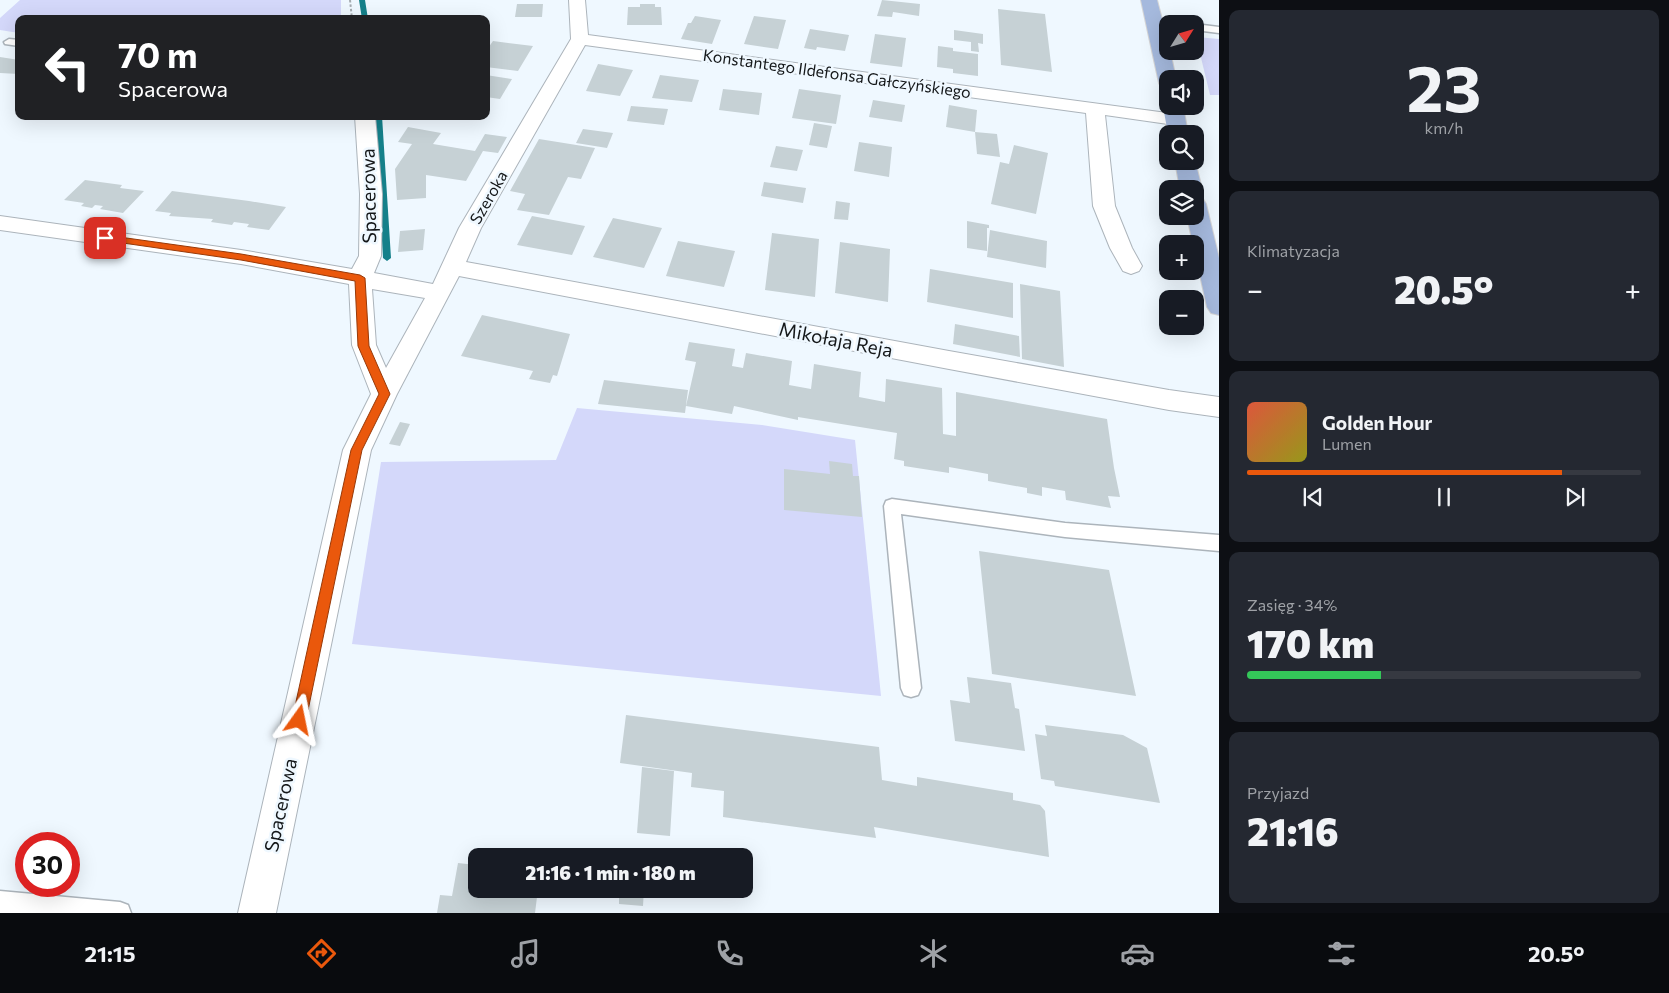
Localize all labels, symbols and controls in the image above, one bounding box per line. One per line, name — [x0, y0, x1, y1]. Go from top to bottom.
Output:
north arrow — [1159, 15, 1204, 60]
map controls — [1159, 15, 1204, 335]
text: 70 m — [118, 32, 198, 75]
icon: left — [35, 35, 100, 100]
street label: Konstantego Ildefonsa Gałczyńskiego — [702, 45, 972, 101]
text: 23 — [1407, 46, 1481, 125]
button: sound — [1159, 70, 1204, 115]
text: Spacerowa — [118, 75, 228, 102]
text: km/h — [1425, 118, 1463, 137]
button: search — [1159, 125, 1204, 170]
street label: Spacerowa — [356, 148, 380, 244]
street label: Szeroka — [465, 167, 511, 227]
button: layers — [1159, 180, 1204, 225]
pin — [84, 217, 126, 259]
icon: arrive — [91, 224, 119, 252]
button: + — [1159, 235, 1204, 280]
text: Klimatyzacja — [1247, 241, 1340, 260]
text: 20.5° — [1394, 265, 1494, 312]
text: − — [1247, 272, 1263, 306]
text: + — [1625, 272, 1641, 306]
button: − — [1159, 290, 1204, 335]
street label: Mikołaja Reja — [777, 317, 895, 361]
text: Golden Hour — [1322, 411, 1432, 434]
text: Lumen — [1322, 434, 1372, 453]
icon: previous — [1299, 483, 1327, 511]
icon: pause — [1430, 483, 1458, 511]
icon: next — [1561, 483, 1589, 511]
text: Zasięg · 34% — [1247, 595, 1337, 614]
text: 170 km — [1247, 619, 1374, 666]
position arrow — [272, 693, 324, 745]
street label: Spacerowa — [259, 756, 301, 854]
text: Przyjazd — [1247, 783, 1309, 802]
text: 21:16 — [1247, 807, 1339, 854]
speed limit sign: 30 — [15, 832, 80, 897]
text: 21:16 · 1 min · 180 m — [525, 861, 696, 884]
icon: directions — [304, 936, 339, 971]
icon: music — [508, 936, 543, 971]
icon: phone — [712, 936, 747, 971]
icon: climate — [916, 936, 951, 971]
icon: car — [1120, 936, 1155, 971]
icon: filters — [1324, 936, 1359, 971]
text: 21:15 — [84, 940, 136, 967]
text: 20.5° — [1528, 940, 1584, 967]

